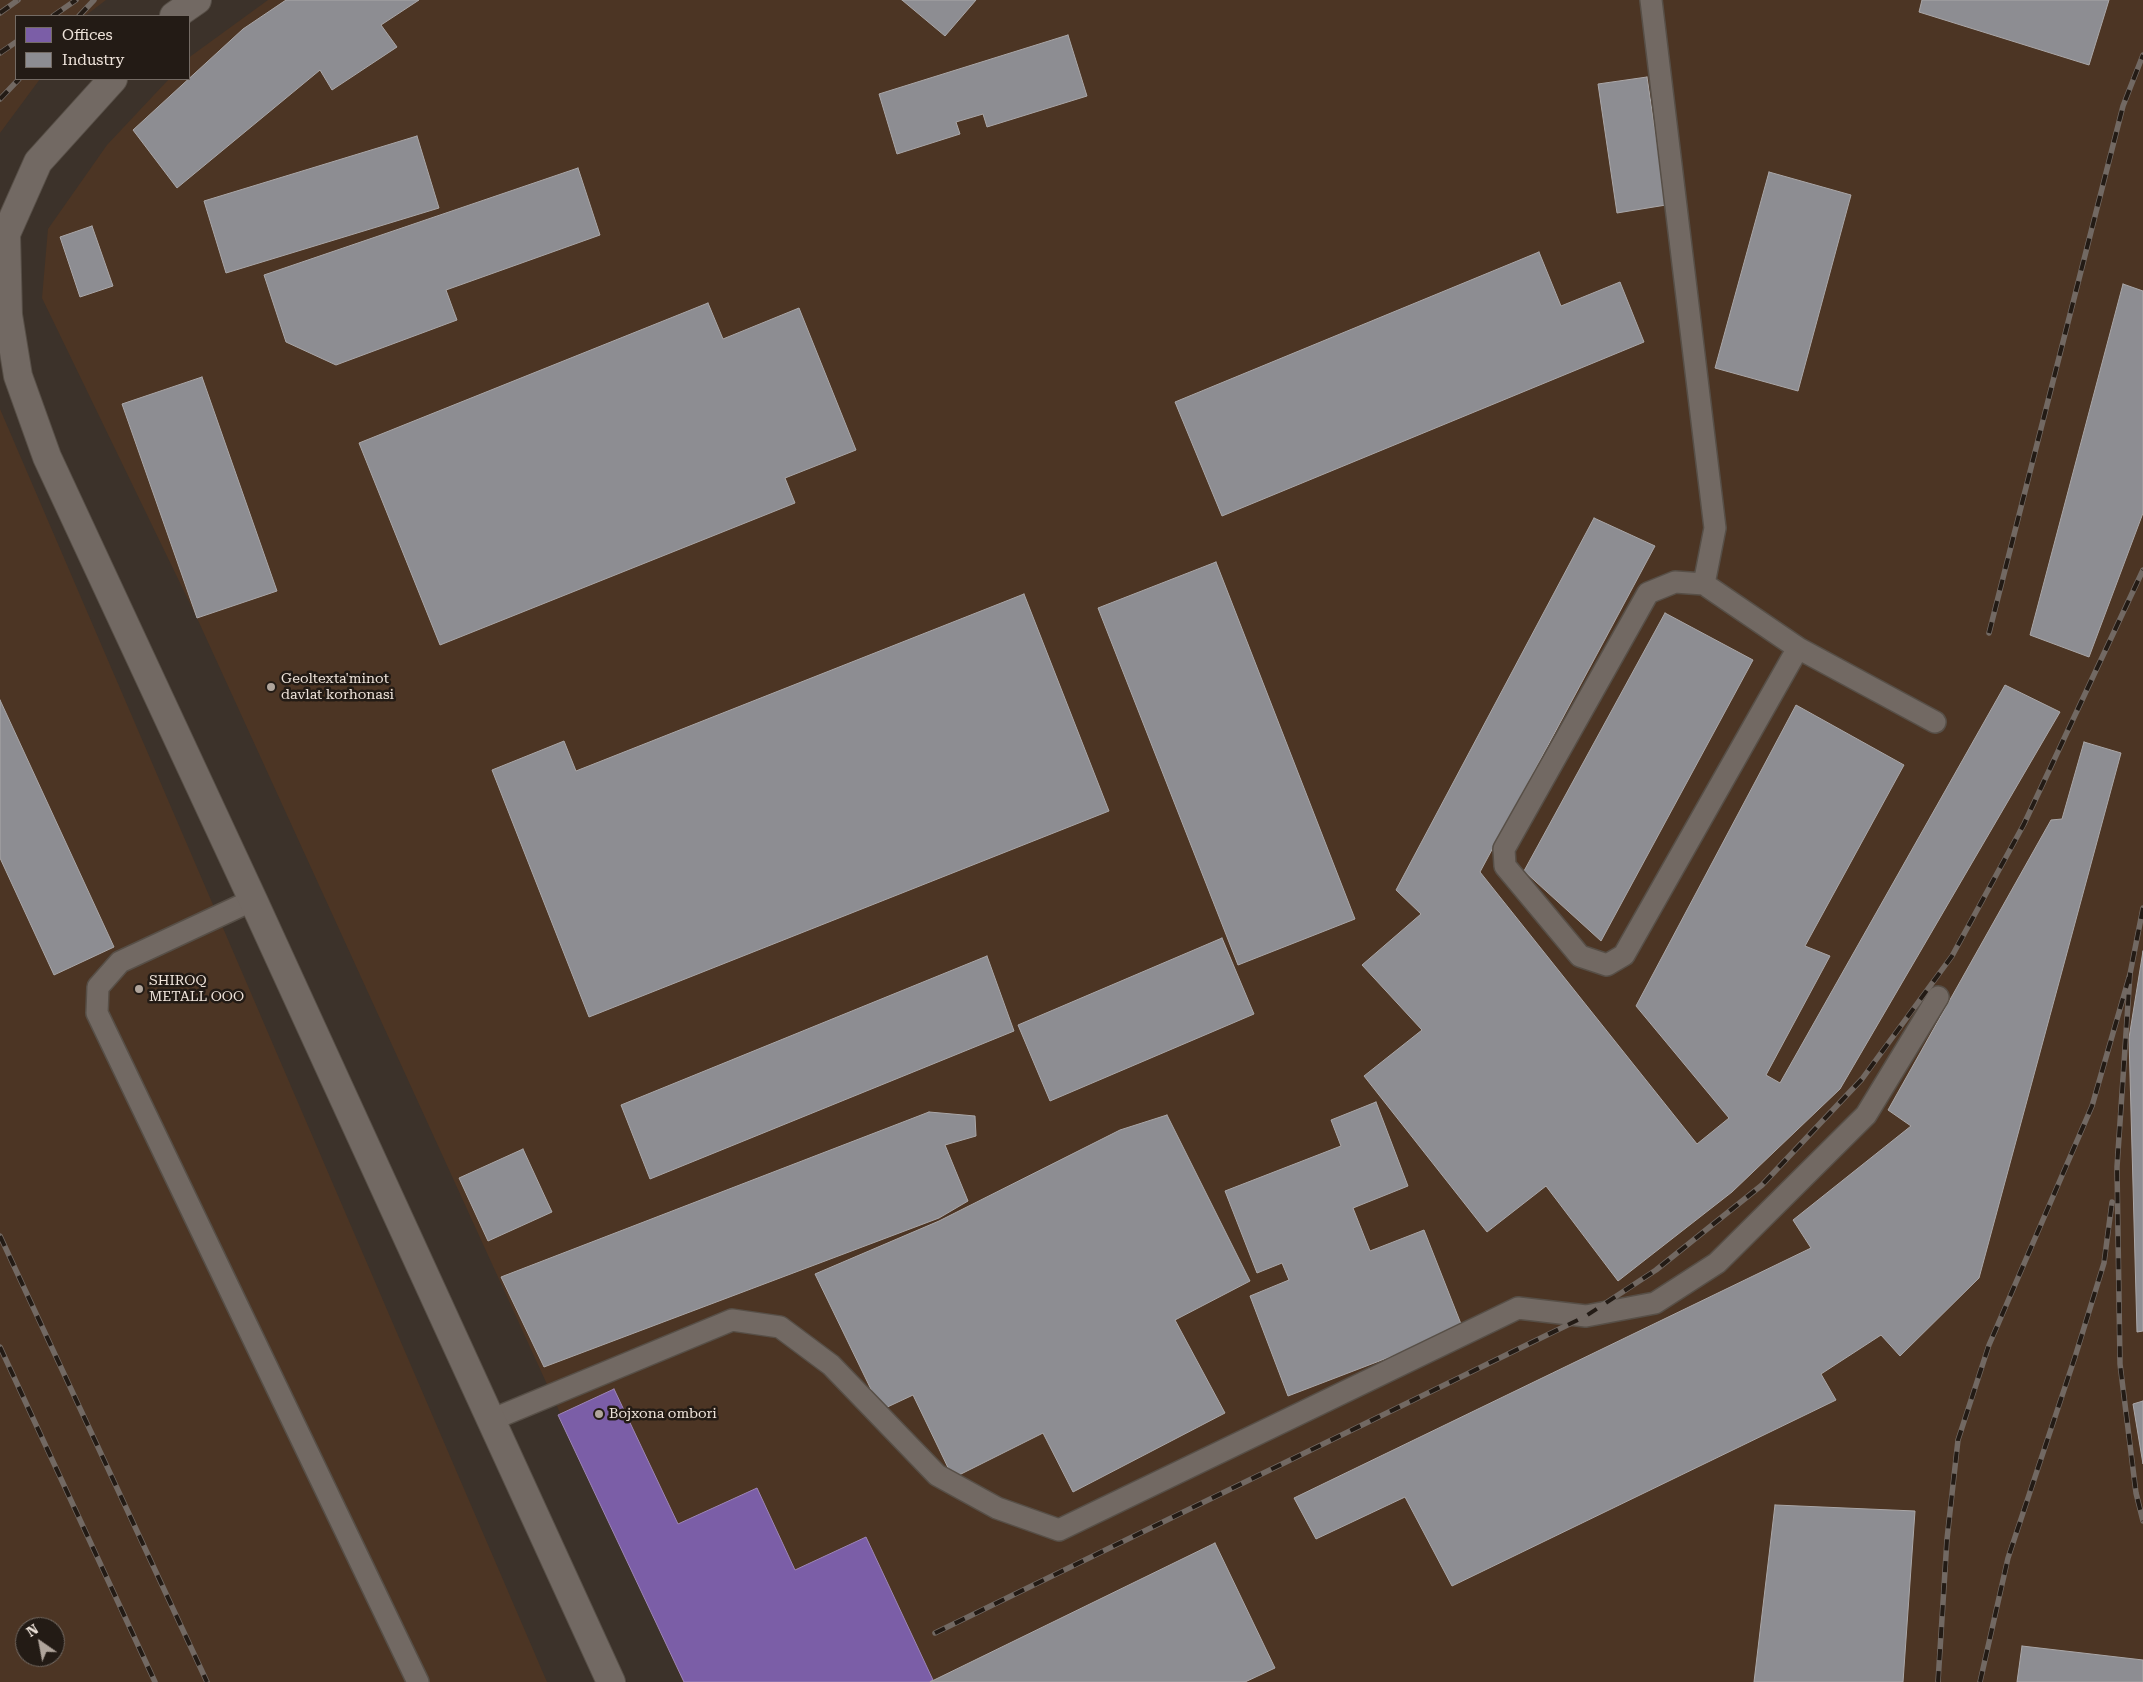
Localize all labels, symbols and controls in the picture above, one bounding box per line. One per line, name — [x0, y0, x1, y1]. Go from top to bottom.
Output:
legend — [15, 15, 190, 80]
text: Offices — [62, 26, 113, 44]
text: Industry — [62, 51, 124, 69]
place label: Geoltexta'minot davlat korhonasi — [281, 671, 394, 704]
marker: Geoltexta'minot davlat korhonasi — [265, 681, 277, 693]
place label: SHIROQ METALL ООО — [149, 973, 244, 1006]
marker: SHIROQ METALL ООО — [133, 983, 145, 995]
place label: Bojxona ombori — [609, 1406, 717, 1422]
marker: Bojxona ombori — [593, 1408, 605, 1420]
north arrow — [15, 1617, 65, 1667]
text: N — [23, 1621, 41, 1640]

